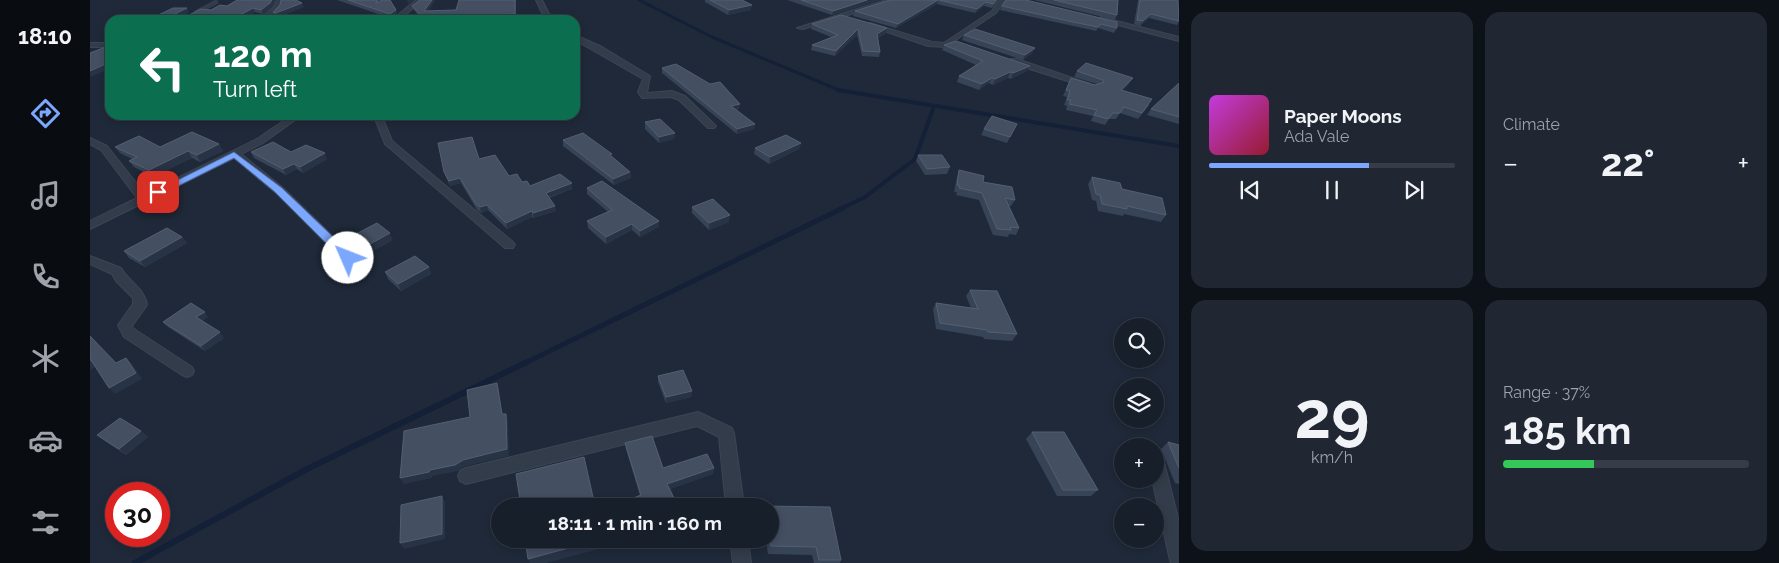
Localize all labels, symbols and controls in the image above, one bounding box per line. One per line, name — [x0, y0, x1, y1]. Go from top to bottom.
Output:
text: 18:10 — [18, 23, 72, 49]
text: 120 m — [213, 34, 313, 75]
icon: left — [130, 35, 195, 100]
text: Turn left — [213, 76, 297, 102]
icon: directions — [28, 96, 63, 131]
text: Paper Moons — [1284, 105, 1402, 127]
text: Climate — [1503, 115, 1560, 134]
text: Ada Vale — [1284, 127, 1349, 146]
text: 22° — [1601, 140, 1654, 185]
text: − — [1503, 147, 1518, 180]
text: + — [1737, 147, 1749, 180]
pin — [137, 171, 179, 213]
icon: previous — [1236, 176, 1264, 204]
icon: pause — [1318, 176, 1346, 204]
icon: next — [1400, 176, 1428, 204]
icon: music — [28, 178, 63, 213]
icon: arrive — [144, 178, 172, 206]
position arrow — [321, 231, 373, 283]
icon: phone — [28, 259, 63, 294]
map controls — [1114, 318, 1164, 548]
button: search — [1114, 318, 1164, 368]
icon: climate — [28, 341, 63, 376]
text: 29 — [1295, 377, 1369, 453]
button: layers — [1114, 378, 1164, 428]
text: Range · 37% — [1503, 383, 1590, 402]
text: 185 km — [1503, 408, 1631, 453]
icon: car — [28, 423, 63, 458]
button: + — [1114, 438, 1164, 488]
text: km/h — [1311, 448, 1353, 467]
speed limit sign: 30 — [105, 482, 170, 547]
button: − — [1114, 498, 1164, 548]
icon: filters — [28, 505, 63, 540]
text: 18:11 · 1 min · 160 m — [548, 512, 722, 534]

